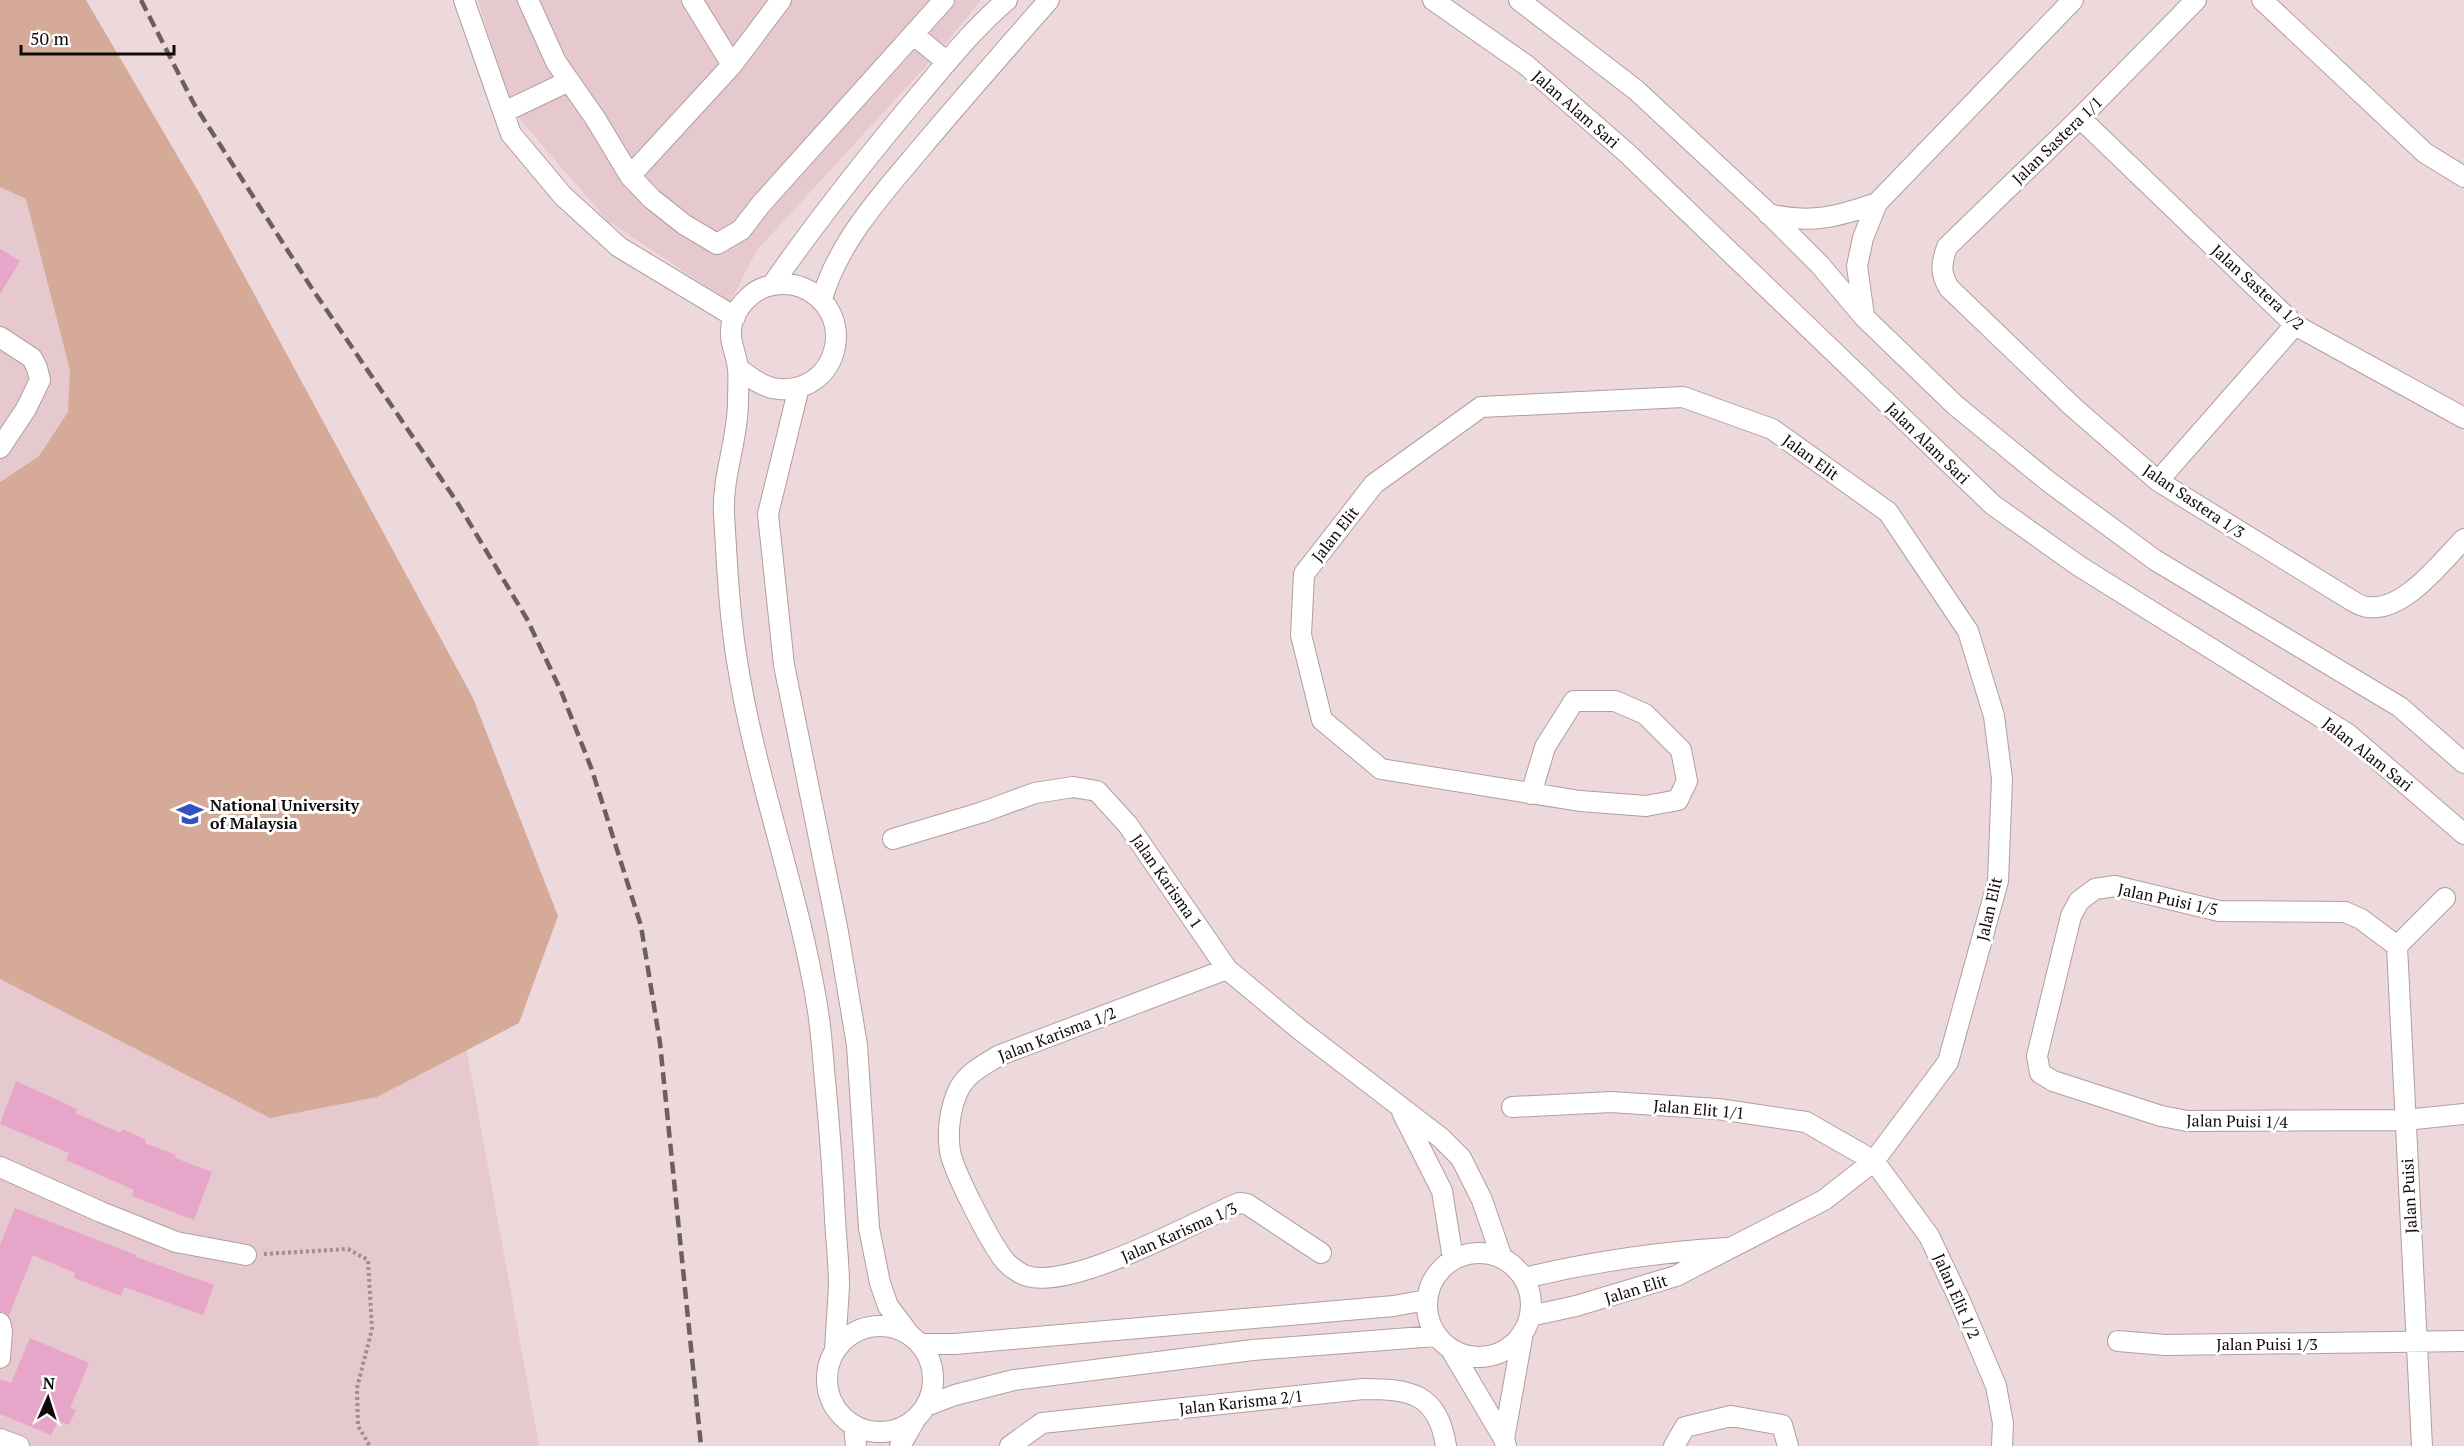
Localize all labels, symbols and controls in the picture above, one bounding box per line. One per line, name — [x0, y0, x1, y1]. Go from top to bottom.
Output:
scale bar — [21, 18, 174, 56]
text: 50 m — [30, 26, 70, 50]
street label: Jalan Alam Sari — [1528, 65, 1624, 153]
street label: Jalan Sastera 1/1 — [2007, 91, 2107, 189]
street label: Jalan Sastera 1/2 — [2207, 239, 2309, 335]
street label: Jalan Alam Sari — [1881, 397, 1975, 489]
street label: Jalan Elit — [1778, 429, 1844, 485]
street label: Jalan Sastera 1/3 — [2139, 459, 2249, 543]
street label: Jalan Elit — [1306, 502, 1364, 566]
street label: Jalan Alam Sari — [2318, 712, 2418, 796]
place label: National University of Malaysia — [210, 794, 360, 834]
school or university icon: National University of Malaysia — [175, 799, 205, 829]
street label: Jalan Karisma 1 — [1126, 829, 1208, 933]
street label: Jalan Elit — [1971, 875, 2007, 943]
street label: Jalan Puisi 1/5 — [2116, 878, 2220, 920]
street label: Jalan Karisma 1/2 — [995, 1001, 1119, 1067]
street label: Jalan Elit 1/1 — [1653, 1094, 1745, 1124]
street label: Jalan Puisi 1/4 — [2186, 1109, 2288, 1133]
street label: Jalan Puisi — [2396, 1158, 2422, 1234]
street label: Jalan Karisma 1/3 — [1118, 1197, 1240, 1267]
street label: Jalan Elit 1/2 — [1928, 1250, 1986, 1342]
street label: Jalan Elit — [1602, 1269, 1670, 1309]
street label: Jalan Puisi 1/3 — [2216, 1333, 2318, 1355]
north arrow — [18, 1368, 78, 1428]
text: N — [42, 1372, 55, 1394]
street label: Jalan Karisma 2/1 — [1178, 1385, 1304, 1419]

